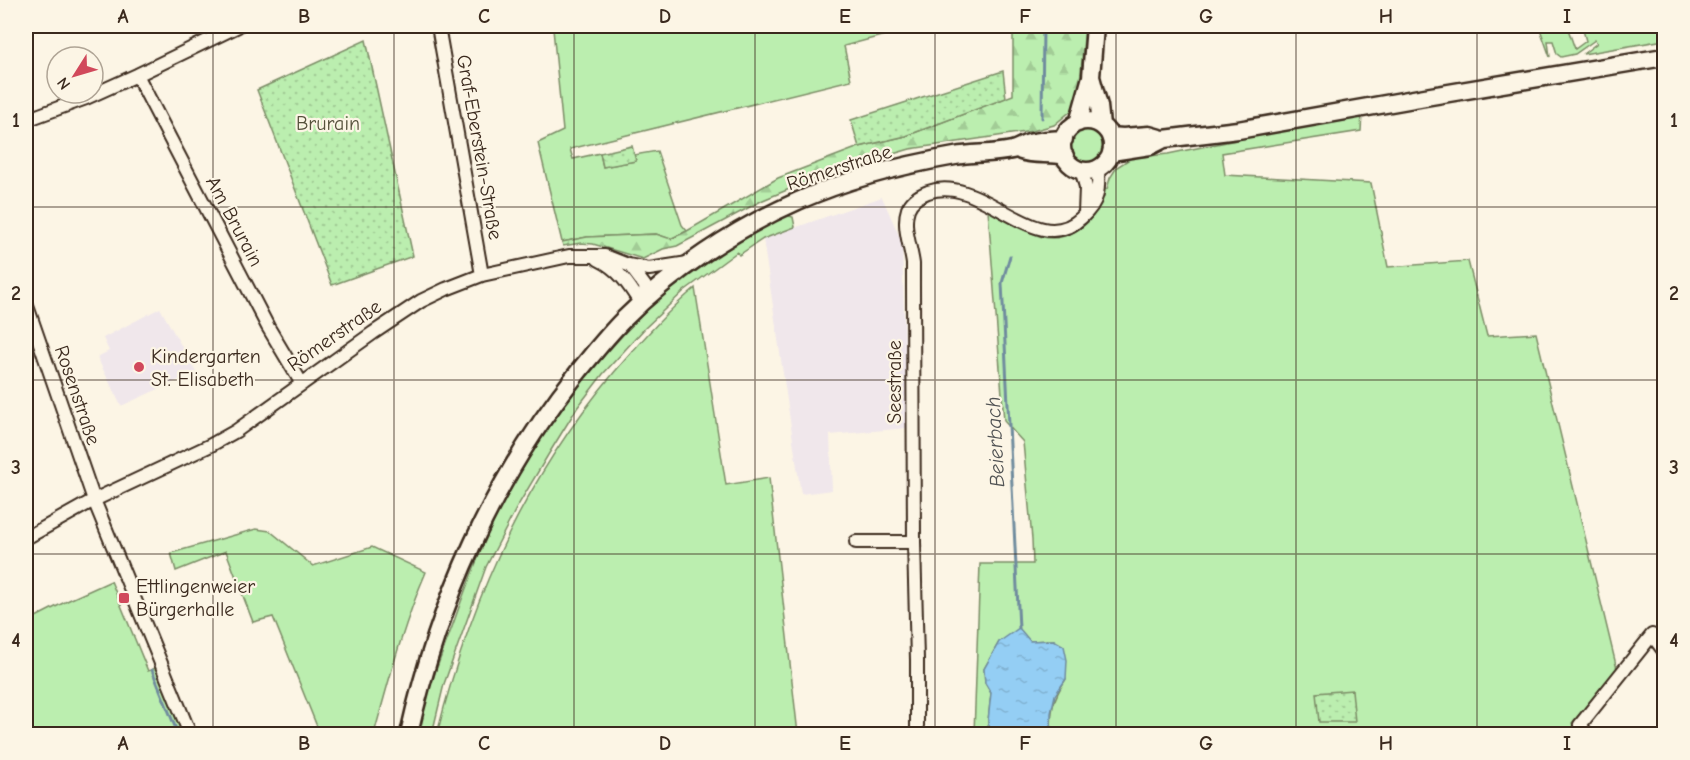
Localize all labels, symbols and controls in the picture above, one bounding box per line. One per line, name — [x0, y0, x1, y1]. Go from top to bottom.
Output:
text: A — [117, 5, 129, 28]
text: B — [298, 5, 310, 28]
text: C — [478, 5, 490, 28]
text: D — [659, 5, 671, 28]
text: E — [839, 5, 851, 28]
text: F — [1019, 5, 1031, 28]
text: G — [1199, 5, 1213, 28]
text: H — [1379, 5, 1393, 28]
text: I — [1563, 5, 1571, 28]
north arrow — [45, 45, 105, 105]
street label: Graf-Eberstein-Straße — [452, 53, 507, 241]
text: N — [53, 74, 74, 93]
text: 1 — [12, 109, 20, 132]
text: 1 — [1670, 109, 1678, 132]
park label: Brurain — [296, 112, 360, 135]
street label: Römerstraße — [784, 140, 895, 195]
street label: Am Brurain — [201, 172, 268, 270]
text: 2 — [11, 282, 21, 305]
text: 2 — [1669, 282, 1679, 305]
street label: Römerstraße — [283, 295, 386, 376]
street label: Seestraße — [883, 340, 906, 424]
street label: Rosenstraße — [50, 342, 105, 448]
place label: Kindergarten St. Elisabeth — [151, 345, 261, 391]
marker: Kindergarten St. Elisabeth — [132, 360, 146, 374]
water label: Beierbach — [981, 396, 1009, 488]
text: 3 — [11, 456, 21, 479]
text: 3 — [1669, 456, 1679, 479]
place label: Ettlingenweier Bürgerhalle — [136, 575, 255, 621]
marker: Ettlingenweier Bürgerhalle — [117, 591, 131, 605]
text: 4 — [11, 629, 21, 652]
text: 4 — [1669, 629, 1679, 652]
text: A — [117, 732, 129, 755]
text: B — [298, 732, 310, 755]
text: C — [478, 732, 490, 755]
text: D — [659, 732, 671, 755]
text: E — [839, 732, 851, 755]
text: F — [1019, 732, 1031, 755]
text: G — [1199, 732, 1213, 755]
text: H — [1379, 732, 1393, 755]
text: I — [1563, 732, 1571, 755]

